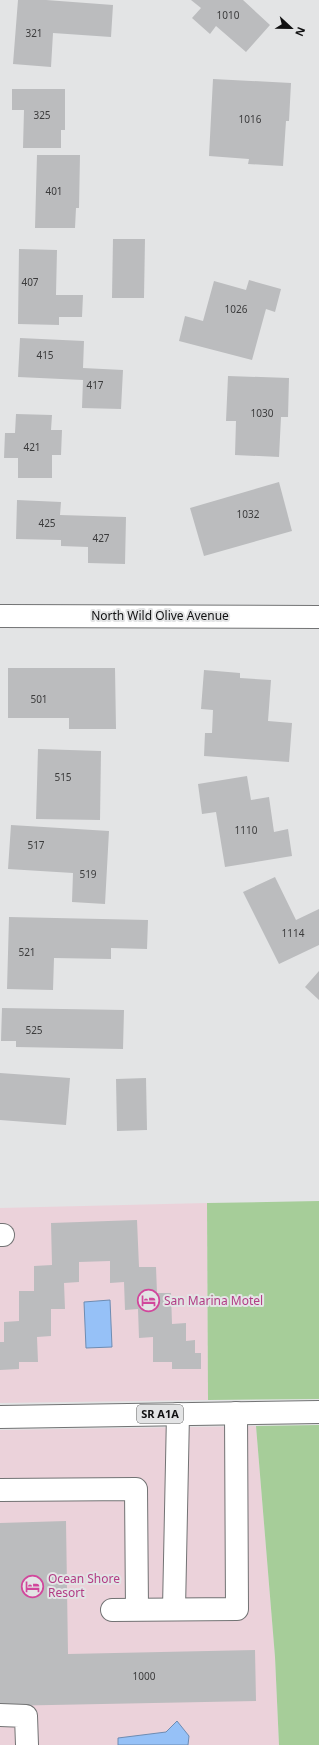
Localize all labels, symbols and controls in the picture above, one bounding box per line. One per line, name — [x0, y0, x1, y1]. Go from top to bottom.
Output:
house number: 1010 — [217, 8, 240, 22]
north arrow — [271, 8, 311, 48]
text: N — [292, 25, 309, 39]
house number: 321 — [25, 26, 43, 40]
house number: 325 — [33, 108, 51, 122]
house number: 1016 — [239, 112, 262, 126]
house number: 401 — [45, 184, 63, 198]
house number: 407 — [21, 275, 39, 289]
house number: 1026 — [225, 302, 248, 316]
house number: 415 — [36, 348, 54, 362]
house number: 417 — [86, 378, 104, 392]
house number: 1030 — [251, 406, 274, 420]
house number: 421 — [23, 440, 41, 454]
house number: 1032 — [237, 507, 260, 521]
house number: 425 — [38, 516, 56, 530]
house number: 427 — [92, 531, 110, 545]
street label: North Wild Olive Avenue — [91, 607, 229, 624]
house number: 501 — [30, 692, 48, 706]
house number: 515 — [54, 770, 72, 784]
house number: 1110 — [235, 823, 258, 837]
house number: 517 — [27, 838, 45, 852]
house number: 519 — [79, 867, 97, 881]
house number: 1114 — [282, 926, 305, 940]
house number: 521 — [18, 945, 36, 959]
house number: 525 — [25, 1023, 43, 1037]
hotel icon: San Marina Motel — [135, 1288, 161, 1314]
place label: San Marina Motel — [164, 1292, 263, 1309]
road number: SR A1A — [137, 1405, 183, 1423]
place label: Ocean Shore Resort — [48, 1570, 120, 1601]
hotel icon: Ocean Shore Resort — [20, 1573, 46, 1599]
house number: 1000 — [133, 1669, 156, 1683]

